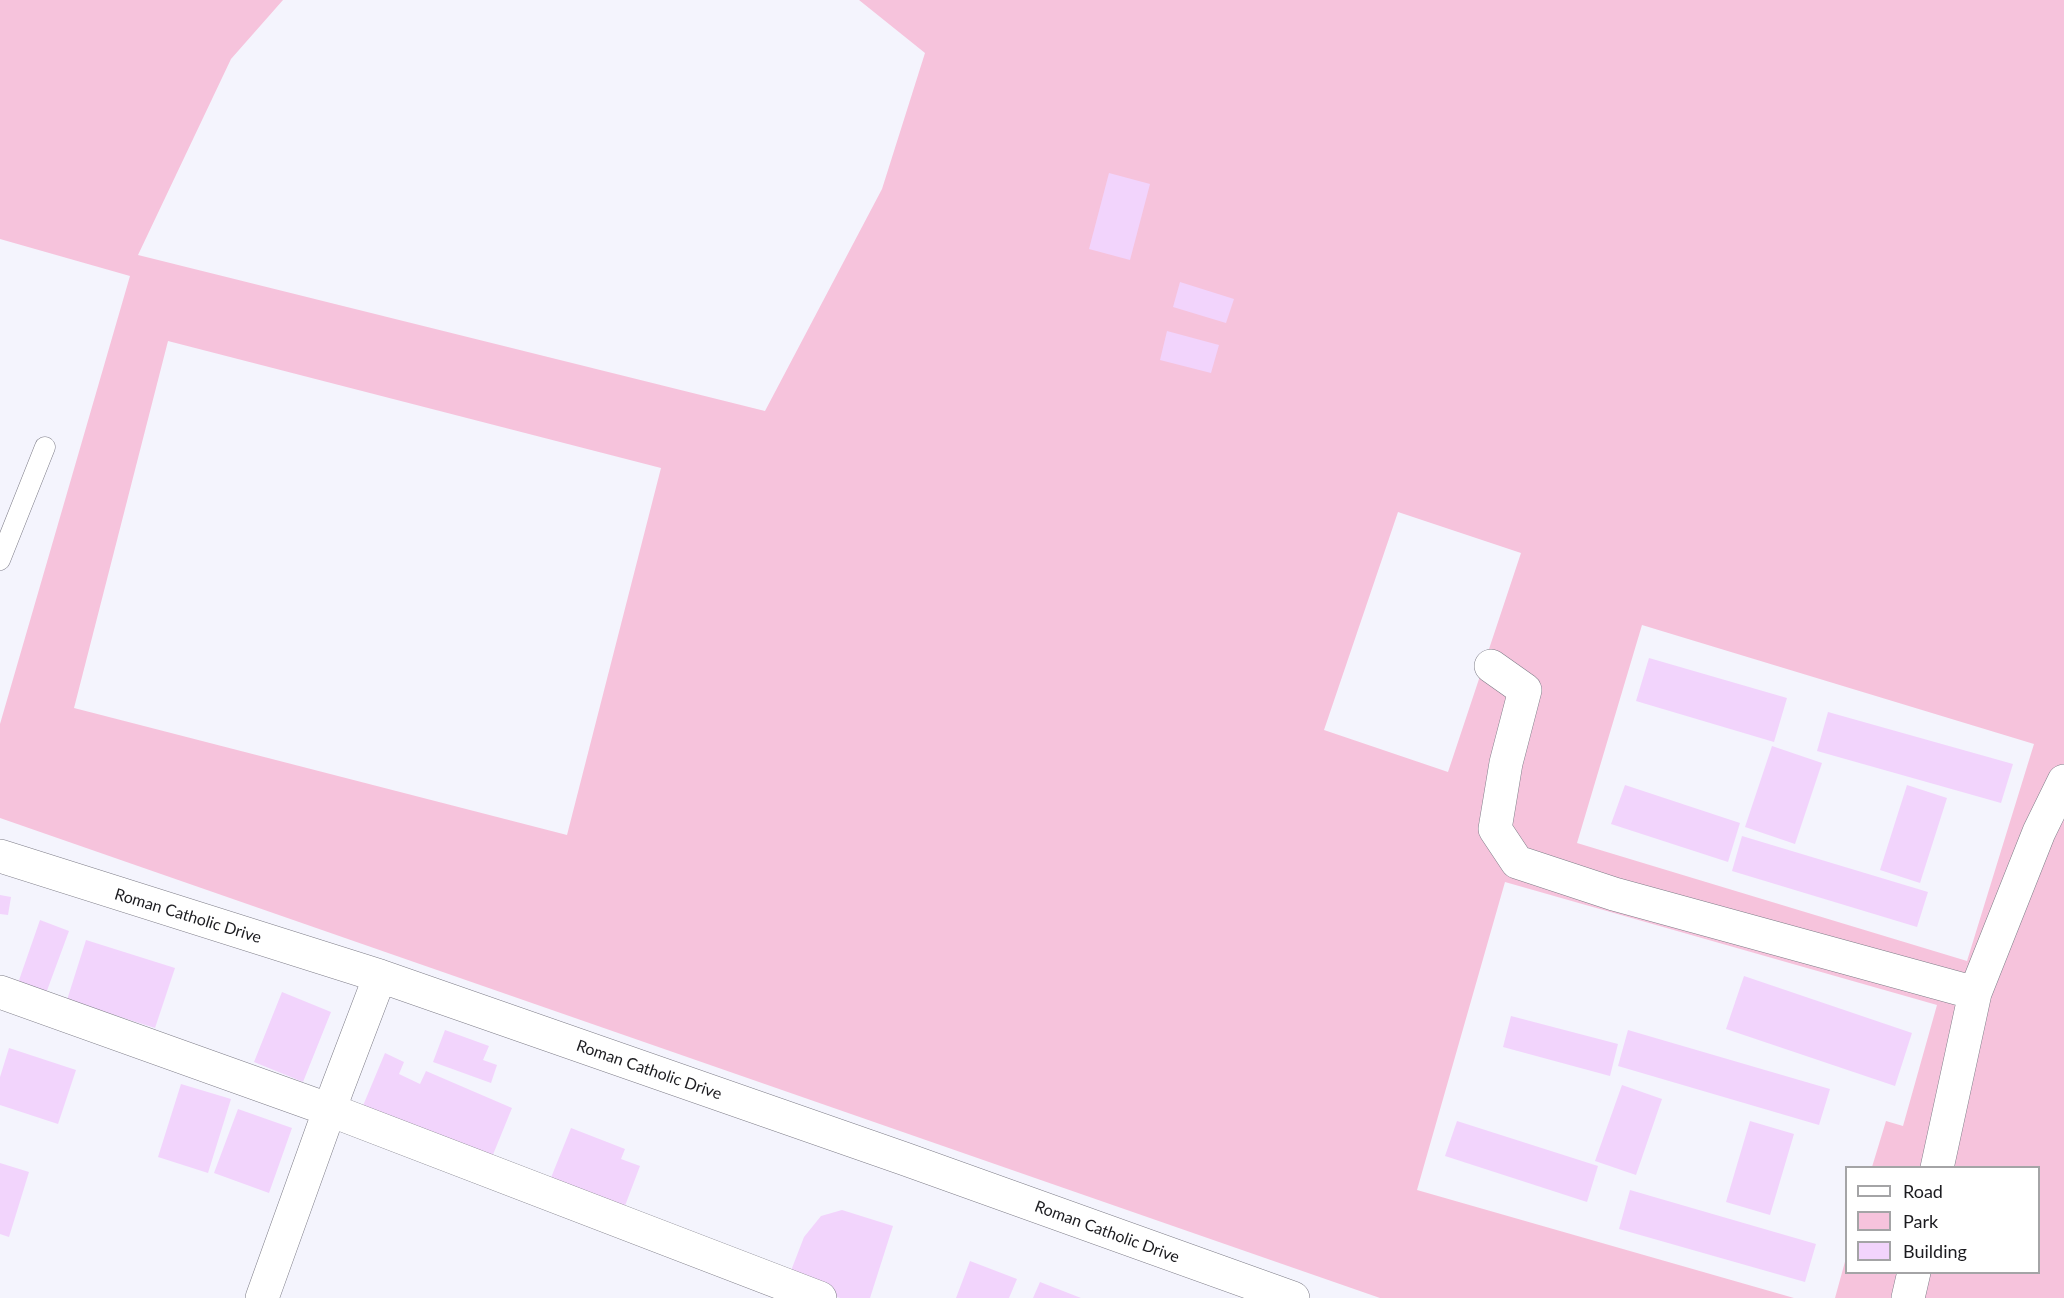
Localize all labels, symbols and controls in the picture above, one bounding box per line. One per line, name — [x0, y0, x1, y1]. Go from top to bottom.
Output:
street label: Roman Catholic Drive — [112, 885, 264, 947]
street label: Roman Catholic Drive — [574, 1036, 724, 1104]
legend — [1845, 1166, 2040, 1274]
text: Road — [1903, 1180, 1943, 1202]
street label: Roman Catholic Drive — [1032, 1197, 1182, 1267]
text: Park — [1903, 1210, 1938, 1232]
text: Building — [1903, 1240, 1967, 1262]

